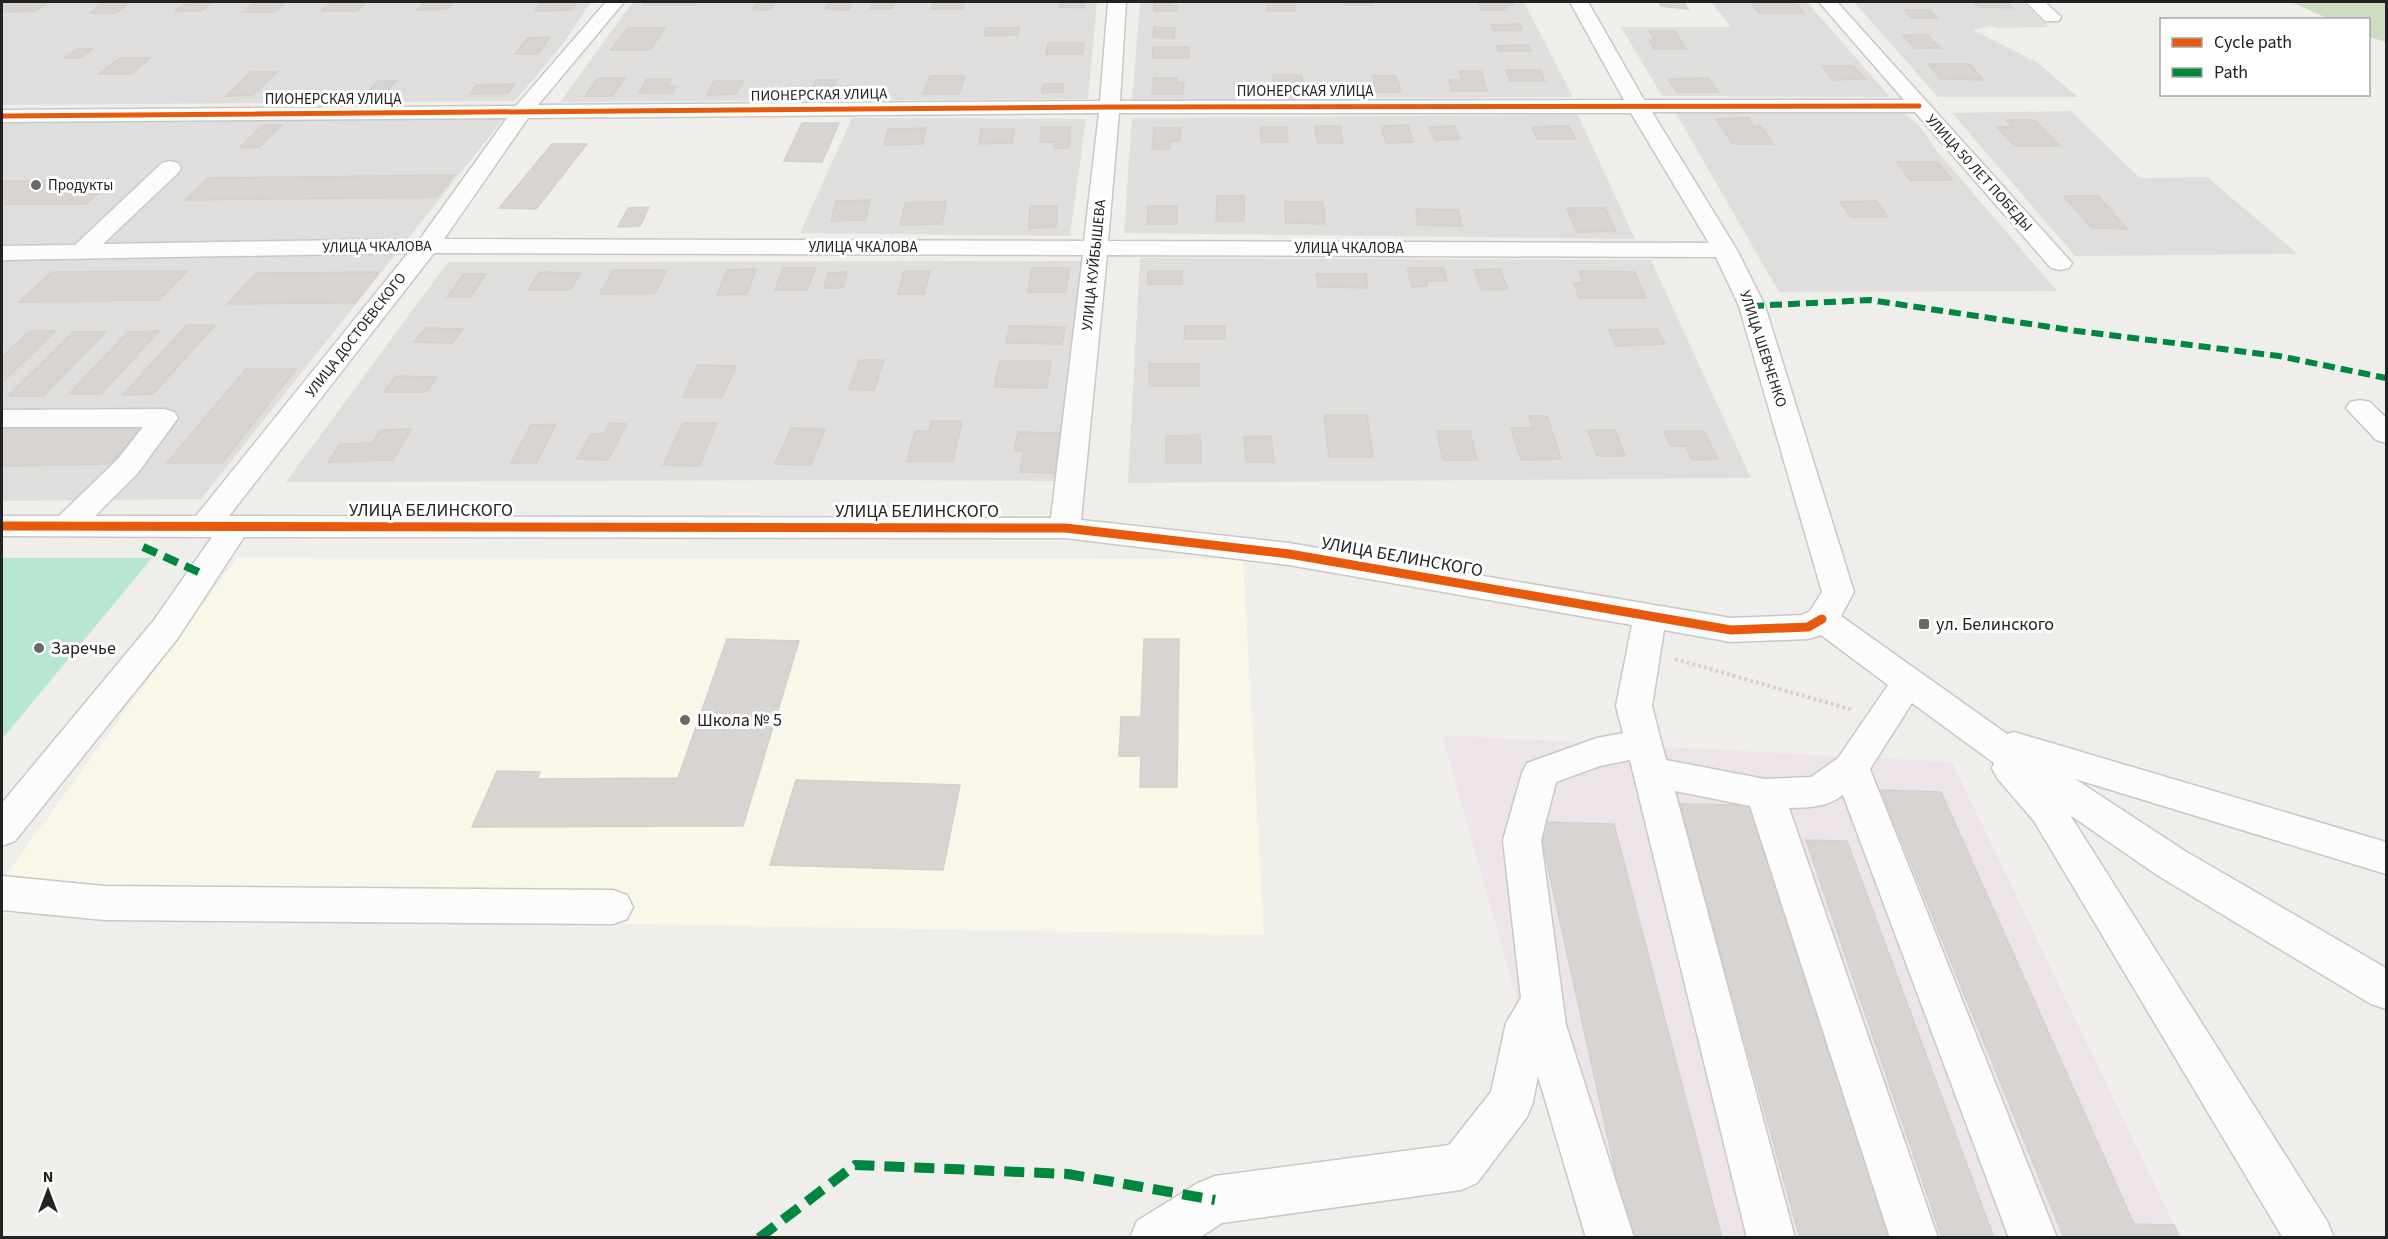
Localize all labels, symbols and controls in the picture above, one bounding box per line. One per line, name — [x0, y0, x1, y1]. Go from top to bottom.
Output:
legend — [2160, 18, 2370, 96]
text: Cycle path — [2214, 30, 2292, 55]
text: Path — [2214, 60, 2248, 85]
street label: ПИОНЕРСКАЯ УЛИЦА — [1237, 81, 1374, 102]
street label: ПИОНЕРСКАЯ УЛИЦА — [750, 83, 888, 107]
street label: ПИОНЕРСКАЯ УЛИЦА — [265, 89, 402, 110]
street label: УЛИЦА 50 ЛЕТ ПОБЕДЫ — [1921, 110, 2037, 236]
place label: Продукты — [48, 175, 113, 196]
marker: Продукты — [29, 178, 43, 192]
street label: УЛИЦА КУЙБЫШЕВА — [1077, 198, 1111, 332]
street label: УЛИЦА ЧКАЛОВА — [322, 236, 433, 258]
street label: УЛИЦА ЧКАЛОВА — [808, 237, 918, 258]
street label: УЛИЦА ЧКАЛОВА — [1294, 238, 1404, 259]
street label: УЛИЦА ДОСТОЕВСКОГО — [301, 268, 411, 402]
street label: УЛИЦА ШЕВЧЕНКО — [1734, 288, 1792, 410]
street label: УЛИЦА БЕЛИНСКОГО — [349, 498, 513, 523]
street label: УЛИЦА БЕЛИНСКОГО — [835, 499, 999, 524]
street label: УЛИЦА БЕЛИНСКОГО — [1319, 530, 1485, 584]
place label: ул. Белинского — [1936, 612, 2054, 637]
marker: ул. Белинского — [1917, 617, 1931, 631]
place label: Заречье — [51, 636, 116, 661]
marker: Заречье — [32, 641, 46, 655]
place label: Школа № 5 — [697, 708, 782, 733]
marker: Школа № 5 — [678, 713, 692, 727]
north arrow — [18, 1161, 78, 1221]
text: N — [43, 1166, 53, 1188]

